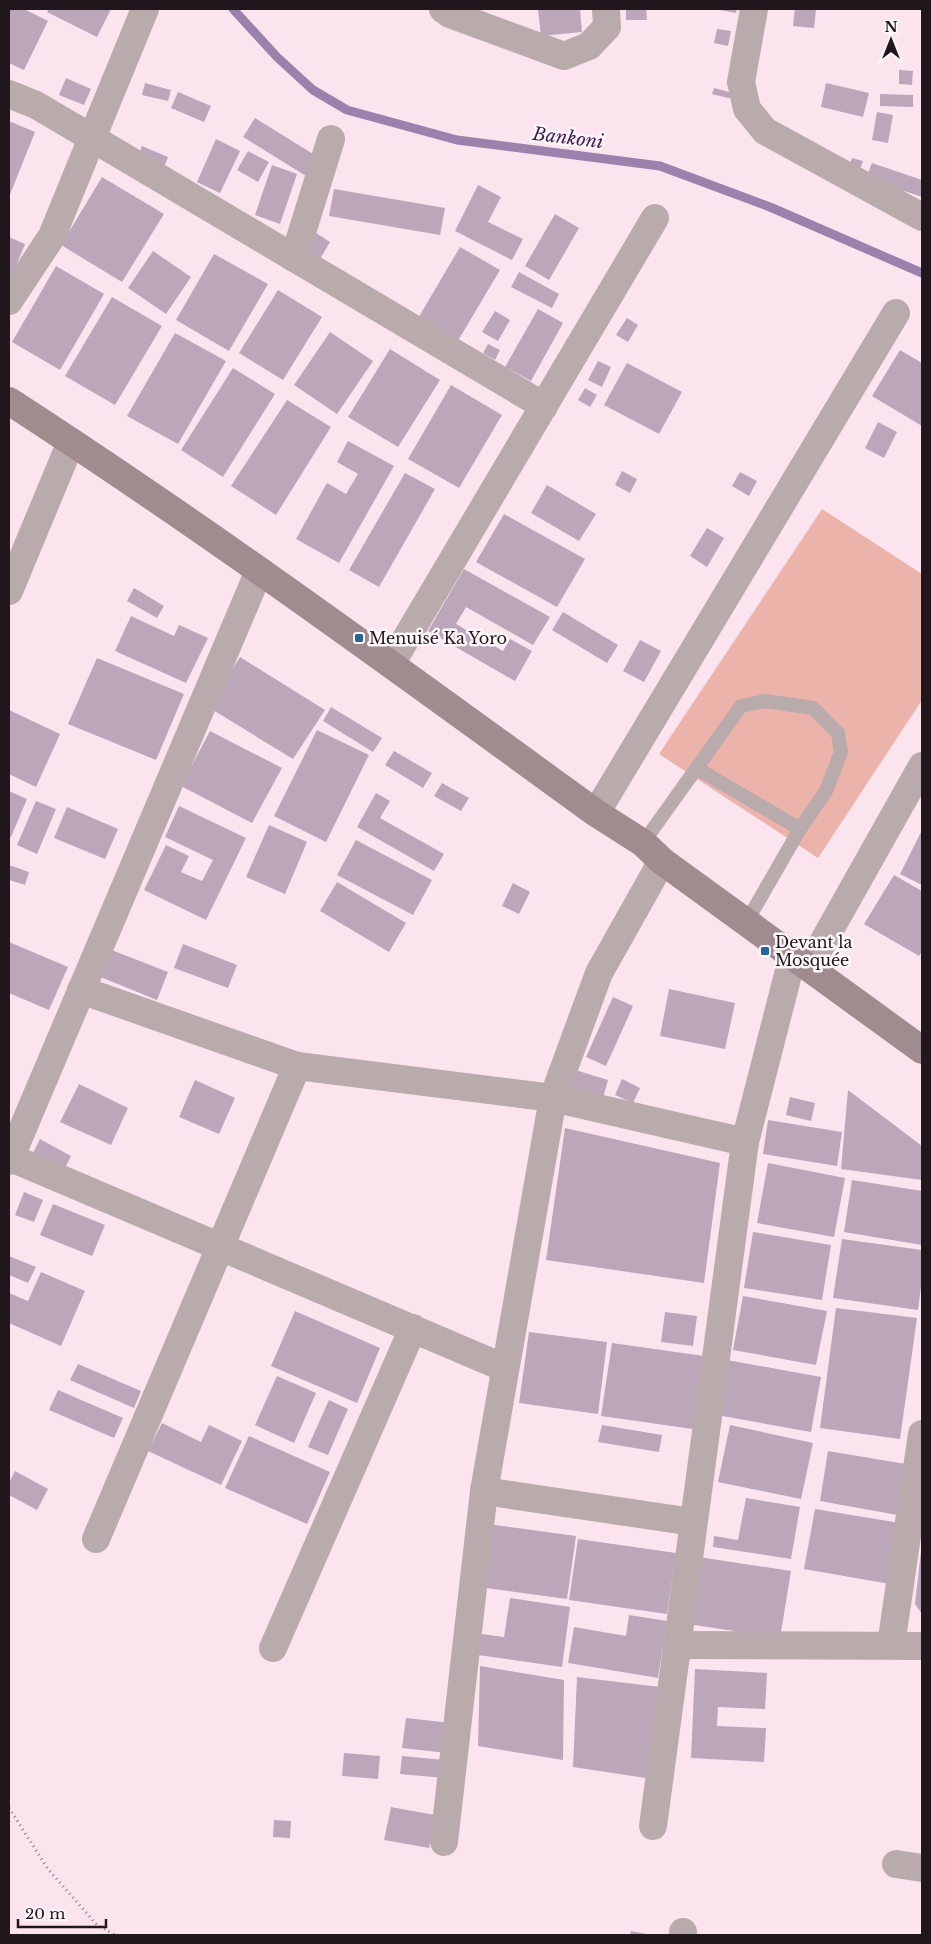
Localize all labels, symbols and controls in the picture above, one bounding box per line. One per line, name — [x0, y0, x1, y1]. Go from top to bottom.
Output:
north arrow — [866, 15, 916, 65]
text: N — [884, 18, 898, 36]
water label: Bankoni — [531, 123, 605, 153]
place label: Menuisé Ka Yoro — [369, 628, 507, 648]
marker: Menuisé Ka Yoro — [353, 632, 365, 644]
place label: Devant la Mosquée — [775, 932, 852, 970]
marker: Devant la Mosquée — [759, 945, 771, 957]
scale bar — [18, 1896, 105, 1928]
text: 20 m — [25, 1904, 65, 1923]

